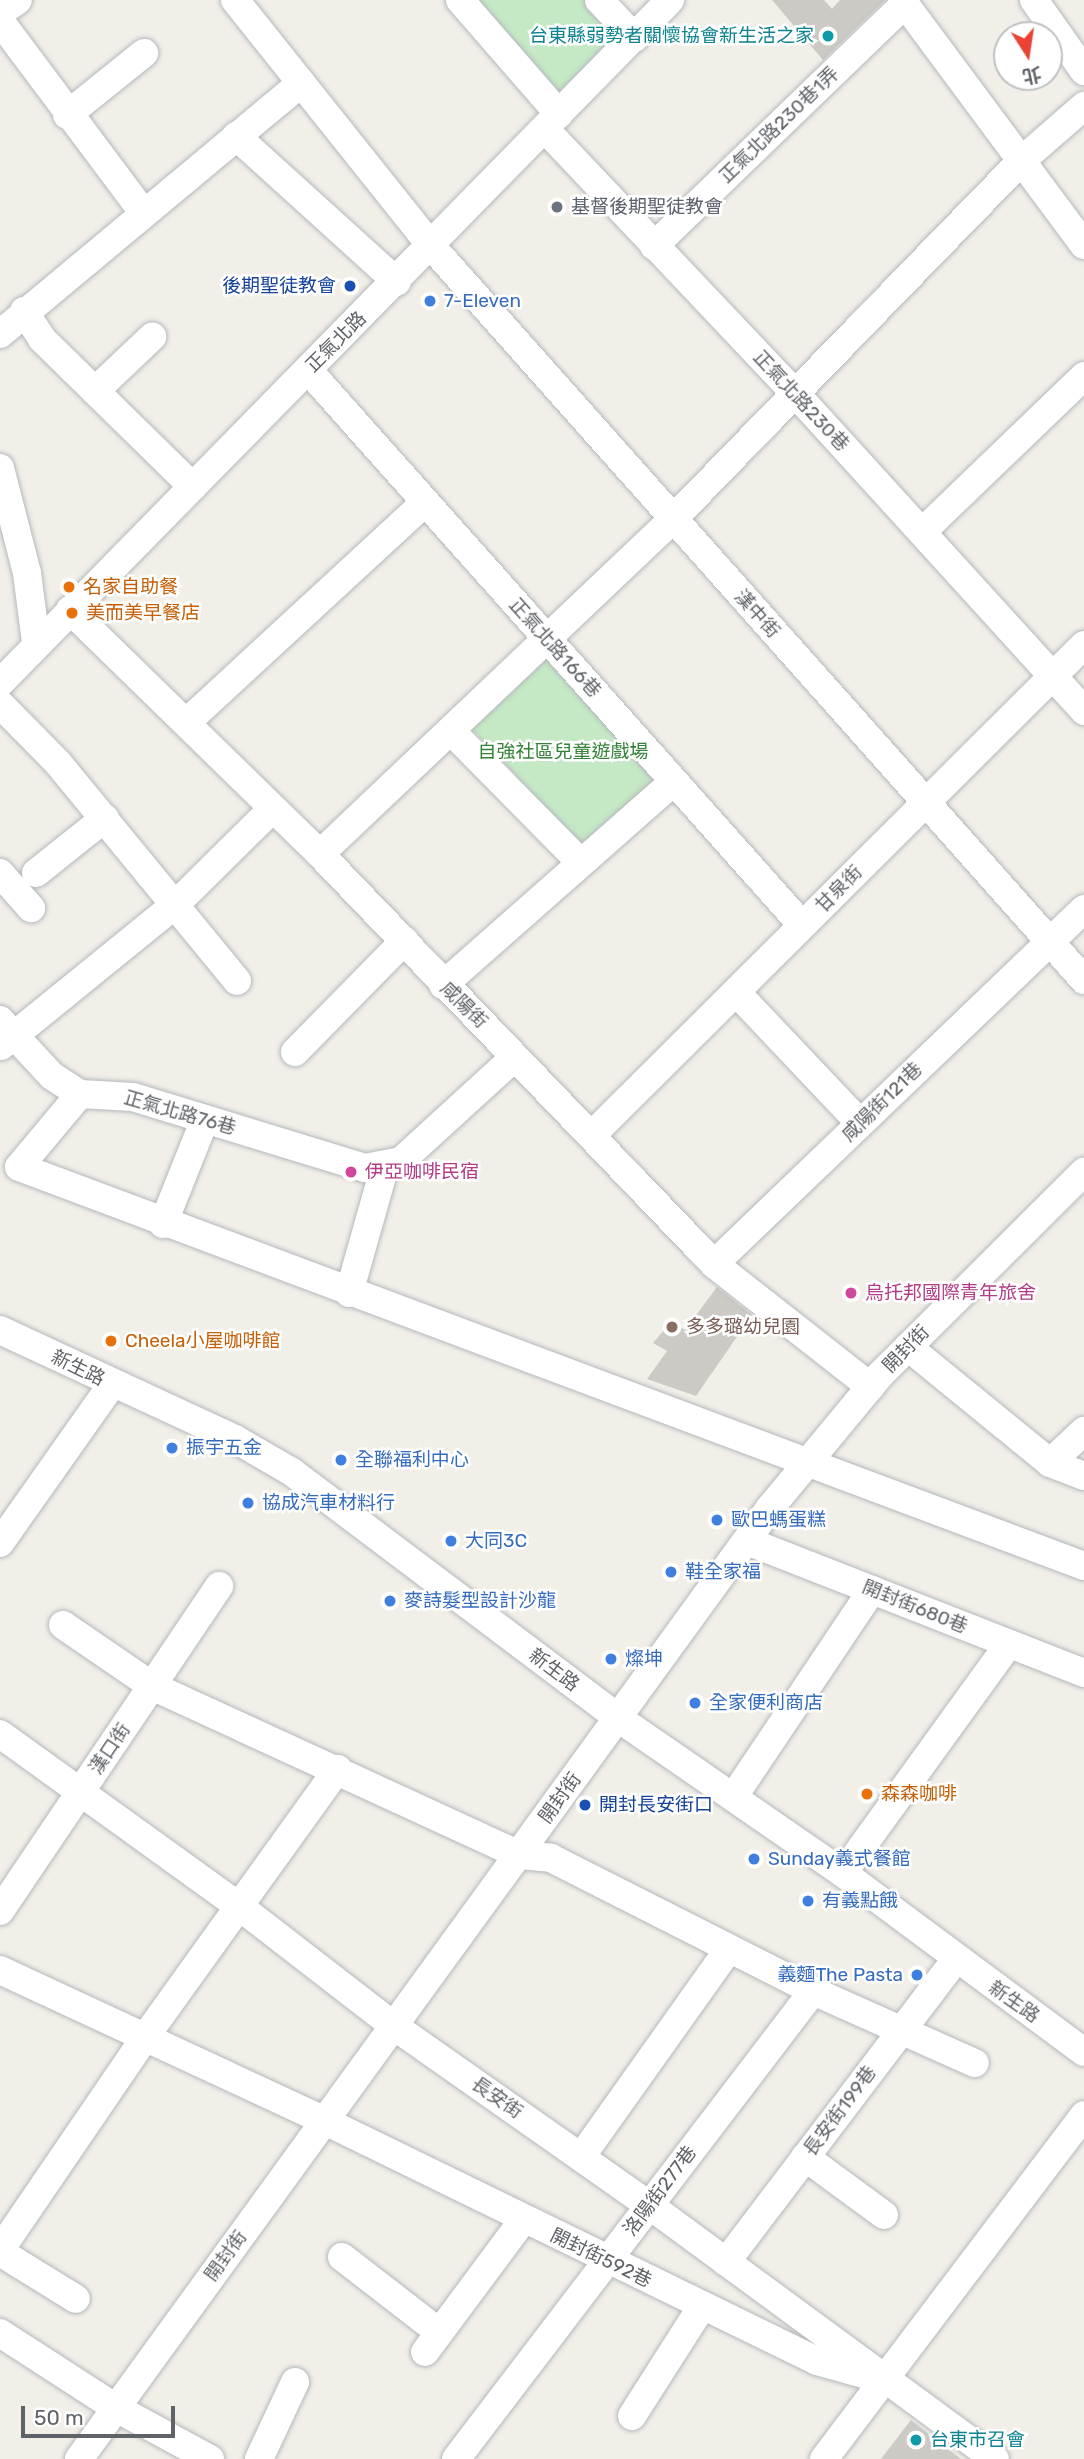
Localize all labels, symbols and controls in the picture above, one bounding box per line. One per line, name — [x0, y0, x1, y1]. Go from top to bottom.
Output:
north arrow — [993, 21, 1063, 91]
place label: 台東縣弱勢者關懷協會新生活之家 — [529, 25, 814, 47]
marker: 台東縣弱勢者關懷協會新生活之家 — [820, 28, 836, 44]
street label: 正氣北路230巷1弄 — [715, 62, 843, 188]
text: 北 — [1020, 62, 1044, 88]
place label: 基督後期聖徒教會 — [571, 196, 723, 218]
marker: 基督後期聖徒教會 — [549, 199, 565, 215]
place label: 後期聖徒教會 — [222, 275, 336, 297]
marker: 後期聖徒教會 — [342, 278, 358, 294]
place label: 7-Eleven — [444, 290, 521, 312]
marker: 7-Eleven — [422, 293, 438, 309]
street label: 正氣北路 — [301, 307, 371, 377]
street label: 正氣北路230巷 — [748, 346, 854, 456]
place label: 名家自助餐 — [83, 576, 178, 598]
marker: 名家自助餐 — [61, 579, 77, 595]
street label: 漢中街 — [729, 585, 785, 643]
street label: 正氣北路166巷 — [504, 594, 606, 702]
place label: 美而美早餐店 — [86, 602, 200, 624]
marker: 美而美早餐店 — [64, 605, 80, 621]
park label: 自強社區兒童遊戲場 — [478, 741, 648, 763]
street label: 甘泉街 — [811, 861, 867, 917]
street label: 咸陽街 — [436, 977, 492, 1033]
street label: 咸陽街121巷 — [837, 1058, 927, 1146]
street label: 正氣北路76巷 — [121, 1086, 239, 1140]
place label: 伊亞咖啡民宿 — [365, 1161, 479, 1183]
marker: 伊亞咖啡民宿 — [343, 1164, 359, 1180]
place label: 烏托邦國際青年旅舍 — [865, 1282, 1036, 1304]
marker: 烏托邦國際青年旅舍 — [843, 1285, 859, 1301]
place label: 多多璐幼兒園 — [686, 1316, 800, 1338]
marker: 多多璐幼兒園 — [664, 1319, 680, 1335]
street label: 開封街 — [878, 1321, 934, 1377]
place label: Cheela小屋咖啡館 — [125, 1330, 281, 1352]
marker: Cheela小屋咖啡館 — [103, 1333, 119, 1349]
street label: 新生路 — [47, 1345, 109, 1391]
place label: 振宇五金 — [186, 1437, 262, 1459]
marker: 振宇五金 — [164, 1440, 180, 1456]
place label: 全聯福利中心 — [355, 1449, 469, 1471]
marker: 全聯福利中心 — [333, 1452, 349, 1468]
place label: 協成汽車材料行 — [262, 1492, 395, 1514]
marker: 協成汽車材料行 — [240, 1495, 256, 1511]
place label: 歐巴螞蛋糕 — [731, 1509, 826, 1531]
marker: 歐巴螞蛋糕 — [709, 1512, 725, 1528]
place label: 大同3C — [465, 1530, 527, 1552]
marker: 大同3C — [443, 1533, 459, 1549]
place label: 鞋全家福 — [685, 1561, 761, 1583]
marker: 鞋全家福 — [663, 1564, 679, 1580]
street label: 開封街680巷 — [859, 1576, 971, 1638]
place label: 麥詩髮型設計沙龍 — [404, 1590, 556, 1612]
marker: 麥詩髮型設計沙龍 — [382, 1593, 398, 1609]
street label: 新生路 — [524, 1644, 584, 1696]
place label: 燦坤 — [625, 1648, 663, 1670]
marker: 燦坤 — [603, 1651, 619, 1667]
place label: 全家便利商店 — [709, 1692, 823, 1714]
marker: 全家便利商店 — [687, 1695, 703, 1711]
street label: 漢口街 — [85, 1719, 135, 1779]
street label: 開封街 — [534, 1768, 586, 1828]
place label: 森森咖啡 — [881, 1783, 957, 1805]
marker: 森森咖啡 — [859, 1786, 875, 1802]
place label: 開封長安街口 — [599, 1794, 713, 1816]
marker: 開封長安街口 — [577, 1797, 593, 1813]
place label: Sunday義式餐館 — [768, 1848, 911, 1870]
marker: Sunday義式餐館 — [746, 1851, 762, 1867]
place label: 有義點餓 — [822, 1890, 898, 1912]
marker: 有義點餓 — [800, 1893, 816, 1909]
place label: 義麵The Pasta — [777, 1964, 903, 1986]
marker: 義麵The Pasta — [909, 1967, 925, 1983]
street label: 新生路 — [984, 1976, 1044, 2028]
street label: 長安街199巷 — [799, 2062, 881, 2160]
street label: 長安街 — [467, 2072, 527, 2124]
street label: 洛陽街277巷 — [619, 2142, 701, 2240]
street label: 開封街592巷 — [547, 2224, 655, 2292]
street label: 開封街 — [200, 2226, 252, 2286]
scale bar — [24, 2392, 178, 2436]
text: 50 m — [34, 2405, 84, 2430]
place label: 台東市召會 — [930, 2429, 1025, 2451]
marker: 台東市召會 — [908, 2432, 924, 2448]

